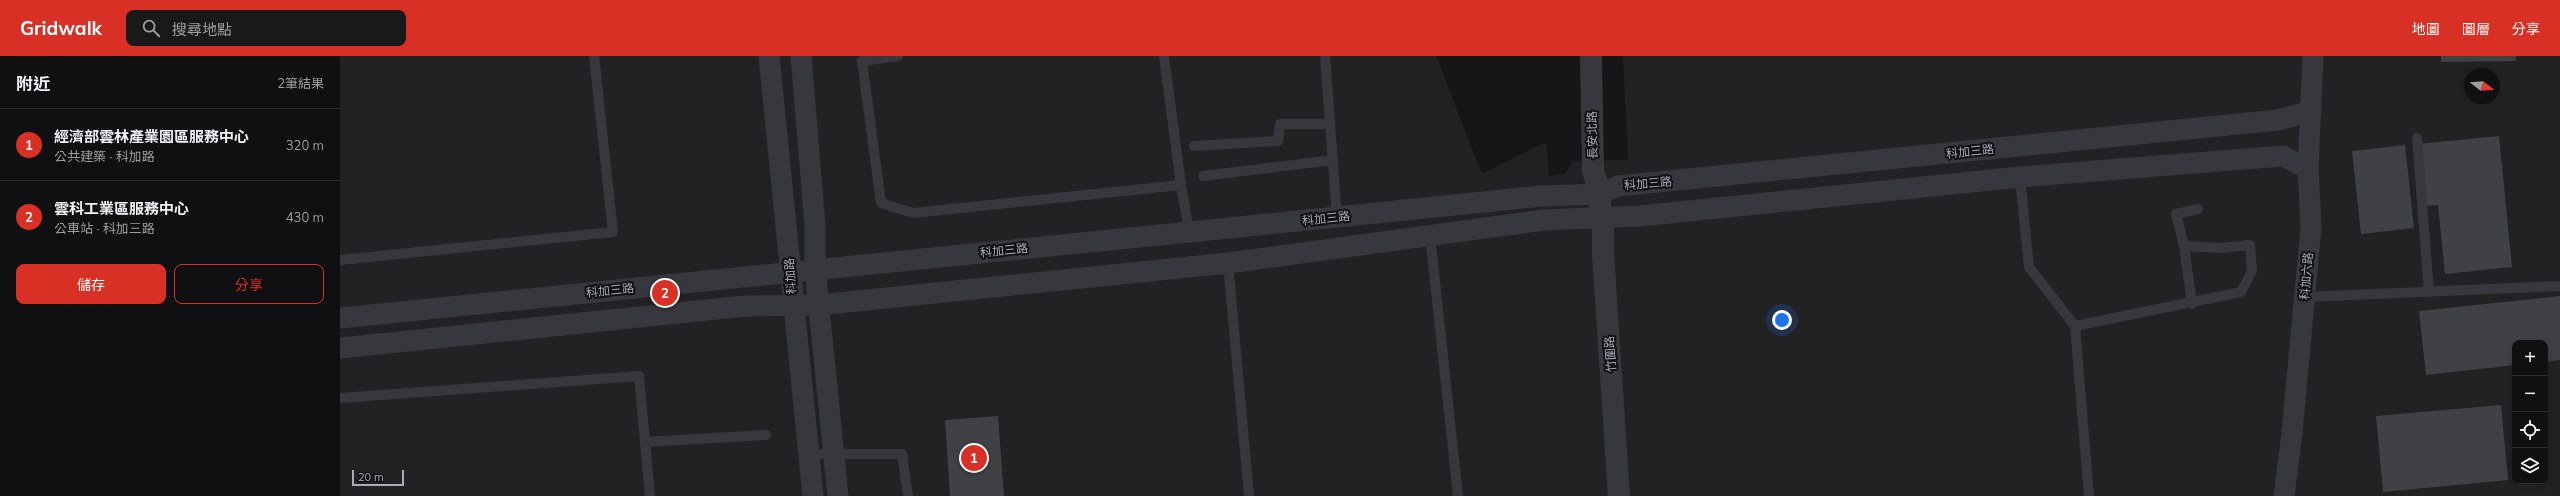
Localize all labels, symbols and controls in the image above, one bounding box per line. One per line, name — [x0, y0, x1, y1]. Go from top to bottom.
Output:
search box — [126, 10, 406, 46]
text: Gridwalk — [20, 16, 102, 40]
icon: search — [140, 17, 162, 39]
text: 搜尋地點 — [172, 20, 232, 39]
text: 地圖 — [2412, 20, 2440, 38]
text: 圖層 — [2462, 20, 2490, 38]
text: 分享 — [2512, 20, 2540, 38]
north arrow — [2464, 68, 2500, 104]
text: 附近 — [16, 73, 50, 94]
text: 2筆結果 — [277, 75, 324, 91]
street label: 長安北路 — [1584, 111, 1600, 159]
text: 經濟部雲林產業園區服務中心 — [54, 127, 249, 146]
text: 1 — [25, 137, 33, 153]
text: 320 m — [286, 137, 324, 153]
street label: 科加三路 — [1945, 141, 1995, 161]
text: 公共建築 · 科加路 — [54, 148, 155, 164]
street label: 科加三路 — [1623, 173, 1673, 193]
text: 雲科工業區服務中心 — [54, 199, 189, 218]
street label: 科加三路 — [1301, 208, 1351, 228]
text: 2 — [25, 209, 33, 225]
text: 430 m — [286, 209, 324, 225]
text: 公車站 · 科加三路 — [54, 220, 155, 236]
street label: 科加三路 — [979, 240, 1029, 260]
street label: 科加六路 — [2296, 251, 2316, 301]
street label: 科加路 — [781, 258, 799, 294]
button: 儲存 — [16, 264, 166, 304]
button: 分享 — [174, 264, 324, 304]
pin: 2 — [652, 278, 678, 308]
street label: 科加三路 — [585, 280, 635, 300]
your location — [1772, 310, 1792, 330]
street label: 竹圍路 — [1601, 336, 1619, 372]
map controls — [2512, 340, 2548, 484]
button: + — [2512, 340, 2548, 376]
button: − — [2512, 376, 2548, 412]
button: locate — [2512, 412, 2548, 448]
pin: 1 — [961, 443, 987, 473]
button: layers — [2512, 448, 2548, 484]
scale bar — [352, 468, 404, 487]
text: 20 m — [358, 470, 384, 484]

